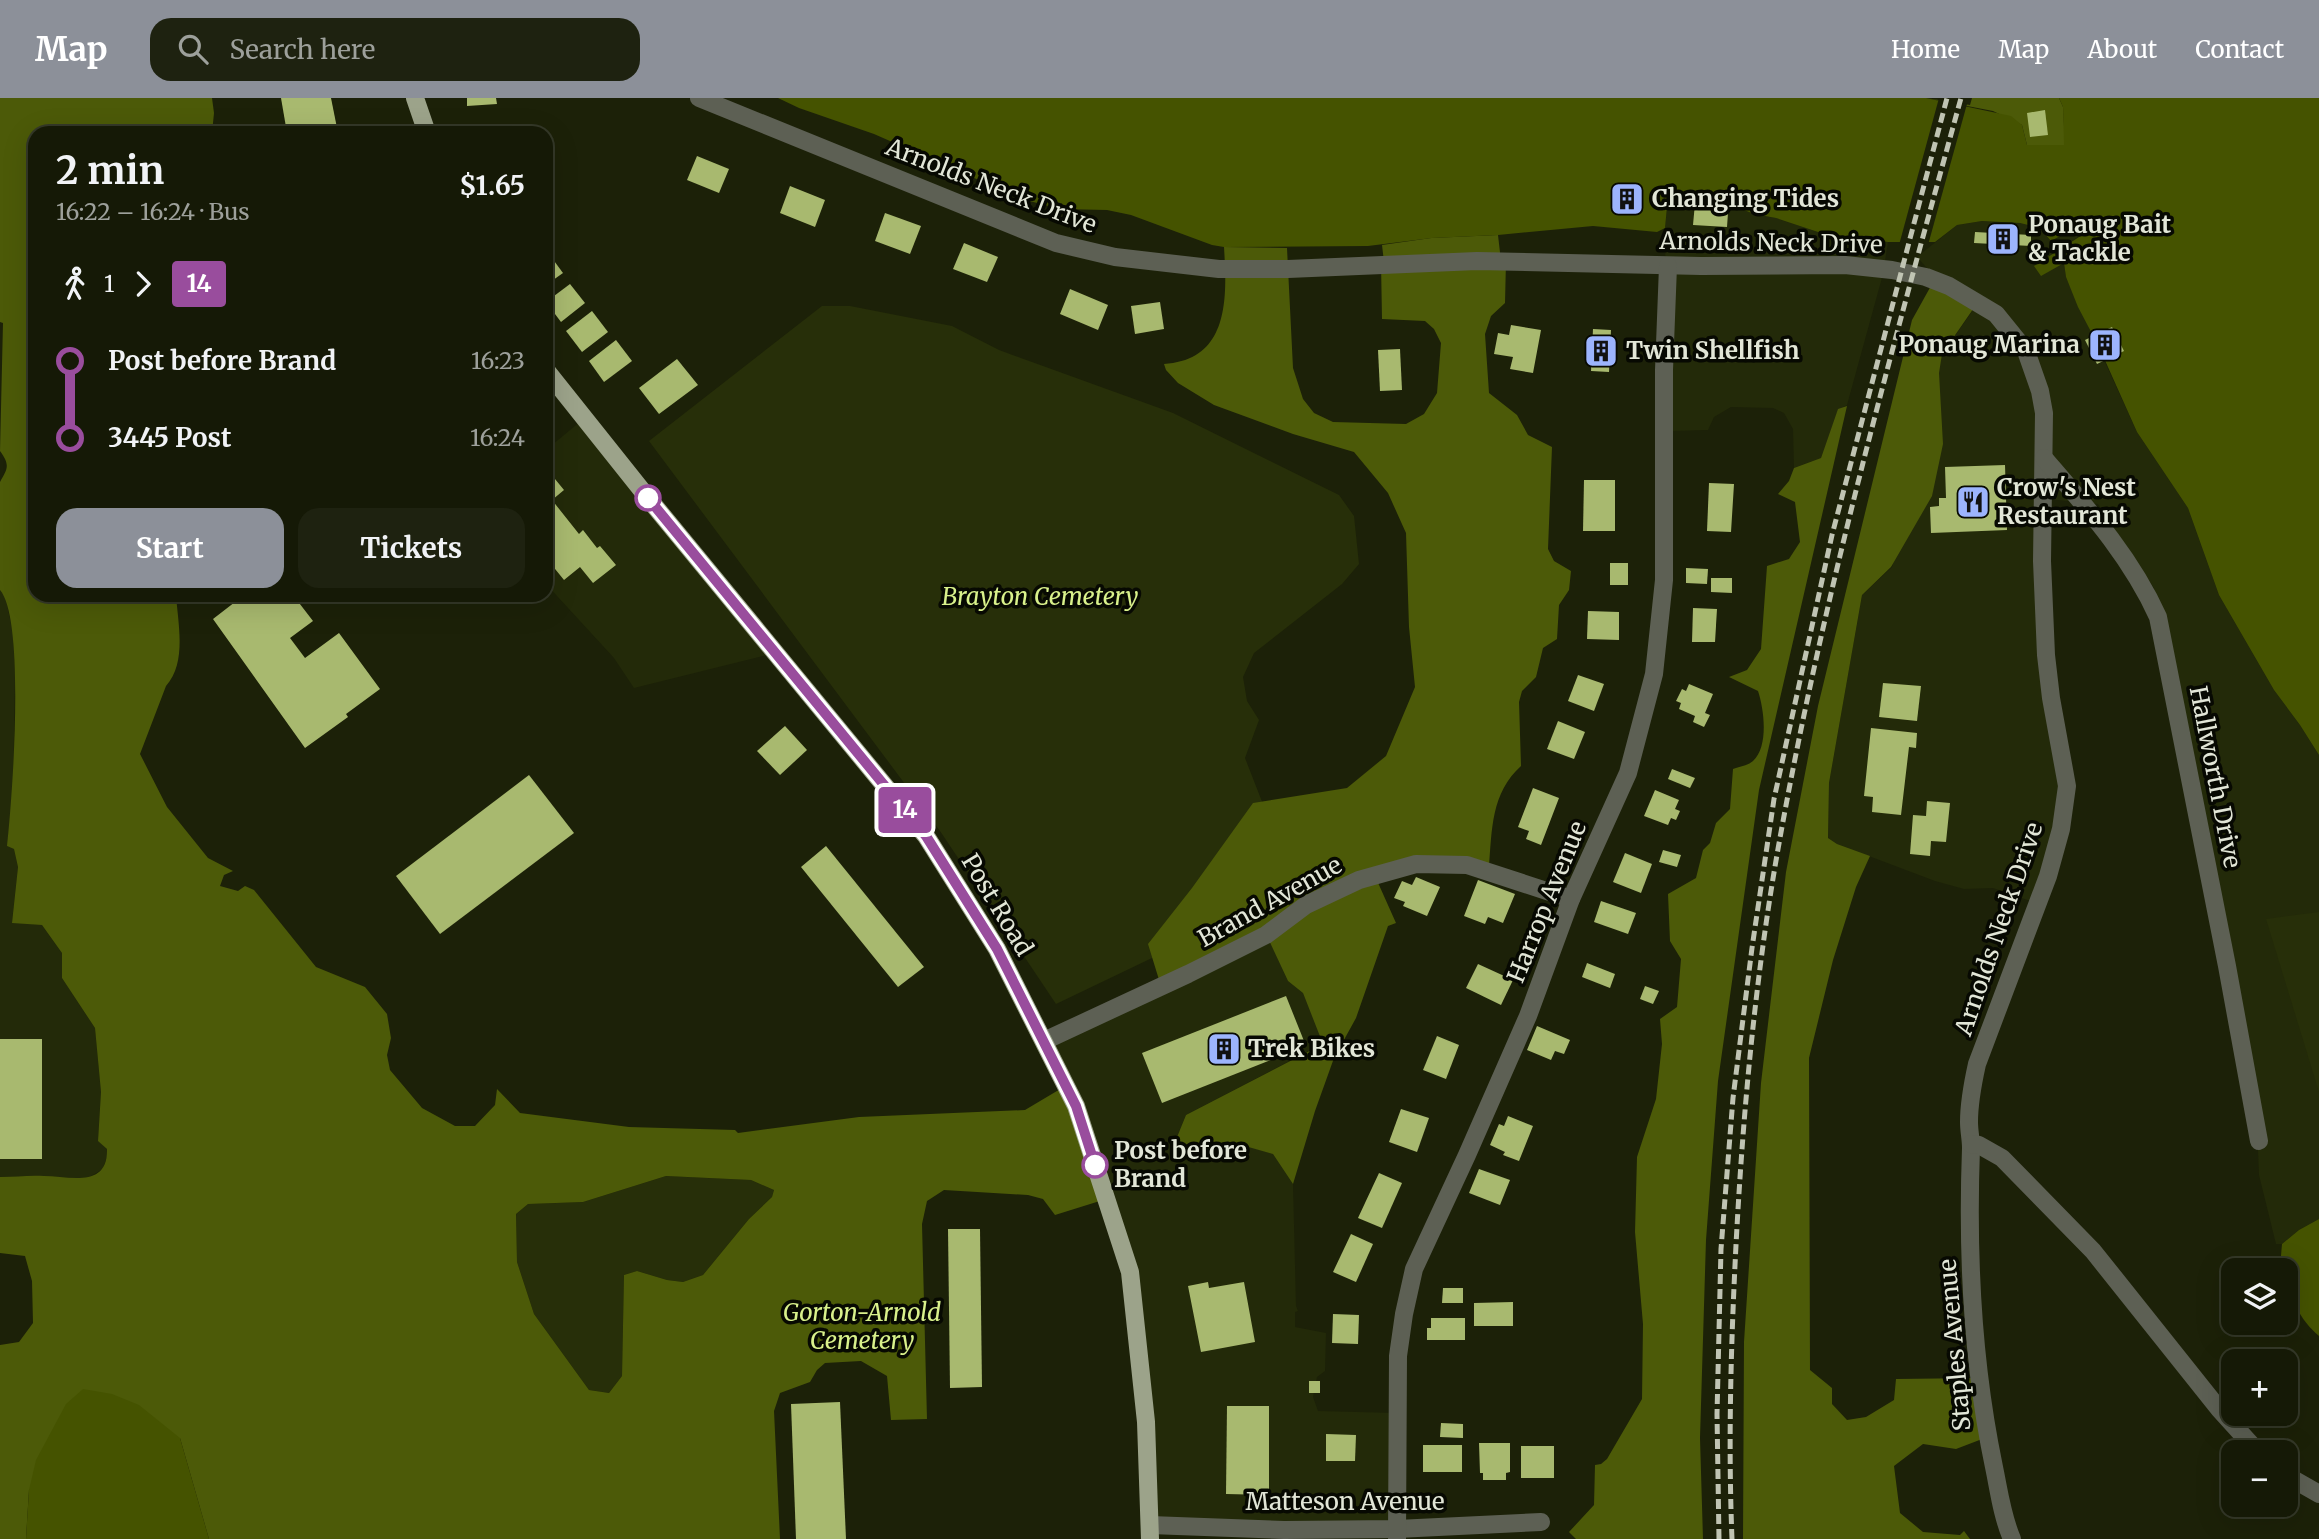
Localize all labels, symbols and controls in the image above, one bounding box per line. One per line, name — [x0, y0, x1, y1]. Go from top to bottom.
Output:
search box — [150, 18, 640, 81]
text: Map — [35, 29, 108, 70]
icon: search — [174, 30, 212, 68]
text: Search here — [230, 33, 375, 66]
text: Home — [1891, 34, 1960, 65]
text: Map — [1998, 34, 2049, 65]
text: About — [2087, 34, 2157, 65]
text: Contact — [2195, 34, 2284, 65]
street label: Arnolds Neck Drive — [880, 131, 1101, 240]
text: 2 min — [56, 147, 164, 194]
text: $1.65 — [459, 169, 525, 202]
building icon: Changing Tides — [1608, 180, 1646, 218]
place label: Changing Tides — [1652, 183, 1839, 214]
text: 16:22 – 16:24 · Bus — [56, 197, 250, 226]
place label: Ponaug Bait & Tackle — [2028, 209, 2172, 268]
building icon: Ponaug Bait & Tackle — [1984, 220, 2022, 258]
street label: Arnolds Neck Drive — [1658, 225, 1883, 260]
icon: walk — [56, 265, 94, 303]
icon: forward — [124, 265, 162, 303]
text: 14 — [186, 268, 212, 299]
text: 1 — [104, 269, 114, 298]
building icon: Ponaug Marina — [2086, 326, 2124, 364]
place label: Ponaug Marina — [1898, 329, 2080, 360]
building icon: Twin Shellfish — [1582, 332, 1620, 370]
place label: Twin Shellfish — [1626, 335, 1800, 366]
text: Post before Brand — [108, 344, 336, 377]
text: 16:23 — [471, 346, 525, 375]
text: 3445 Post — [108, 421, 231, 454]
text: 16:24 — [470, 423, 525, 452]
place label: Crow's Nest Restaurant — [1997, 472, 2136, 531]
restaurant icon: Crow's Nest Restaurant — [1954, 483, 1992, 521]
unlabelled marker — [635, 485, 661, 511]
button: Start — [56, 508, 284, 588]
button: Tickets — [298, 508, 525, 588]
park label: Brayton Cemetery — [942, 581, 1138, 612]
street label: Hallworth Drive — [2183, 683, 2248, 871]
line badge: 14 — [874, 787, 936, 833]
text: 14 — [892, 794, 918, 825]
street label: Harrop Avenue — [1500, 816, 1593, 987]
street label: Arnolds Neck Drive — [1947, 818, 2050, 1040]
street label: Post Road — [955, 848, 1040, 962]
street label: Brand Avenue — [1192, 849, 1347, 954]
building icon: Trek Bikes — [1205, 1030, 1243, 1068]
place label: Trek Bikes — [1248, 1033, 1375, 1064]
place label: Post before Brand — [1114, 1135, 1247, 1194]
marker: Post before Brand — [1082, 1152, 1108, 1178]
street label: Staples Avenue — [1932, 1258, 1977, 1432]
map controls — [2221, 1258, 2298, 1517]
button: layers — [2221, 1258, 2298, 1335]
park label: Gorton-Arnold Cemetery — [783, 1297, 941, 1356]
button: + — [2221, 1349, 2298, 1426]
button: − — [2221, 1440, 2298, 1517]
street label: Matteson Avenue — [1245, 1486, 1445, 1517]

